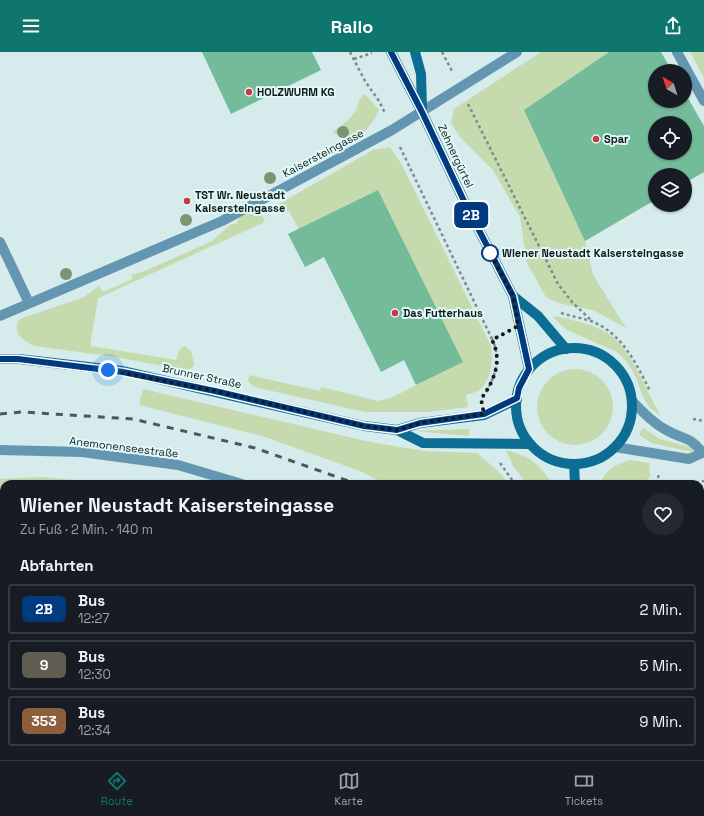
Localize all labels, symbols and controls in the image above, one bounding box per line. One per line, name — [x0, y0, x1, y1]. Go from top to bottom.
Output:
icon: menu — [20, 15, 42, 37]
text: Railo — [331, 15, 373, 38]
icon: share — [662, 15, 684, 37]
north arrow — [648, 64, 692, 108]
map controls — [648, 64, 692, 212]
place label: HOLZWURM KG — [257, 85, 335, 99]
marker: HOLZWURM KG — [244, 87, 254, 97]
button: locate — [648, 116, 692, 160]
street label: Zehnergürtel — [435, 122, 477, 190]
street label: Kaisersteingasse — [280, 126, 366, 180]
place label: Spar — [604, 132, 629, 146]
marker: Spar — [591, 134, 601, 144]
button: layers — [648, 168, 692, 212]
place label: TST Wr. Neustadt Kaisersteingasse — [195, 188, 285, 215]
marker: TST Wr. Neustadt Kaisersteingasse — [182, 196, 192, 206]
line badge: 2B — [453, 202, 489, 228]
text: 2B — [462, 206, 480, 224]
marker: Wiener Neustadt Kaisersteingasse — [481, 244, 499, 262]
place label: Wiener Neustadt Kaisersteingasse — [502, 246, 684, 260]
place label: Das Futterhaus — [403, 306, 483, 320]
marker: Das Futterhaus — [390, 308, 400, 318]
your location — [98, 360, 118, 380]
street label: Brunner Straße — [161, 361, 243, 391]
street label: Anemonenseestraße — [69, 433, 179, 461]
text: Wiener Neustadt Kaisersteingasse — [20, 493, 334, 518]
button: heart — [642, 493, 684, 535]
text: Zu Fuß · 2 Min. · 140 m — [20, 521, 153, 538]
text: Abfahrten — [20, 556, 94, 575]
text: Bus — [78, 591, 105, 610]
text: 2B — [35, 600, 53, 618]
text: 2 Min. — [639, 600, 682, 619]
text: 12:27 — [78, 610, 110, 627]
text: Bus — [78, 647, 105, 666]
text: 9 — [40, 656, 48, 674]
text: 5 Min. — [640, 656, 682, 675]
text: 12:30 — [78, 666, 111, 683]
text: Bus — [78, 703, 105, 722]
text: 353 — [31, 712, 57, 730]
text: 9 Min. — [639, 712, 682, 731]
text: 12:34 — [78, 722, 111, 739]
tab: Route — [101, 770, 133, 808]
tab: Karte — [334, 770, 363, 808]
tab: Tickets — [565, 770, 603, 808]

